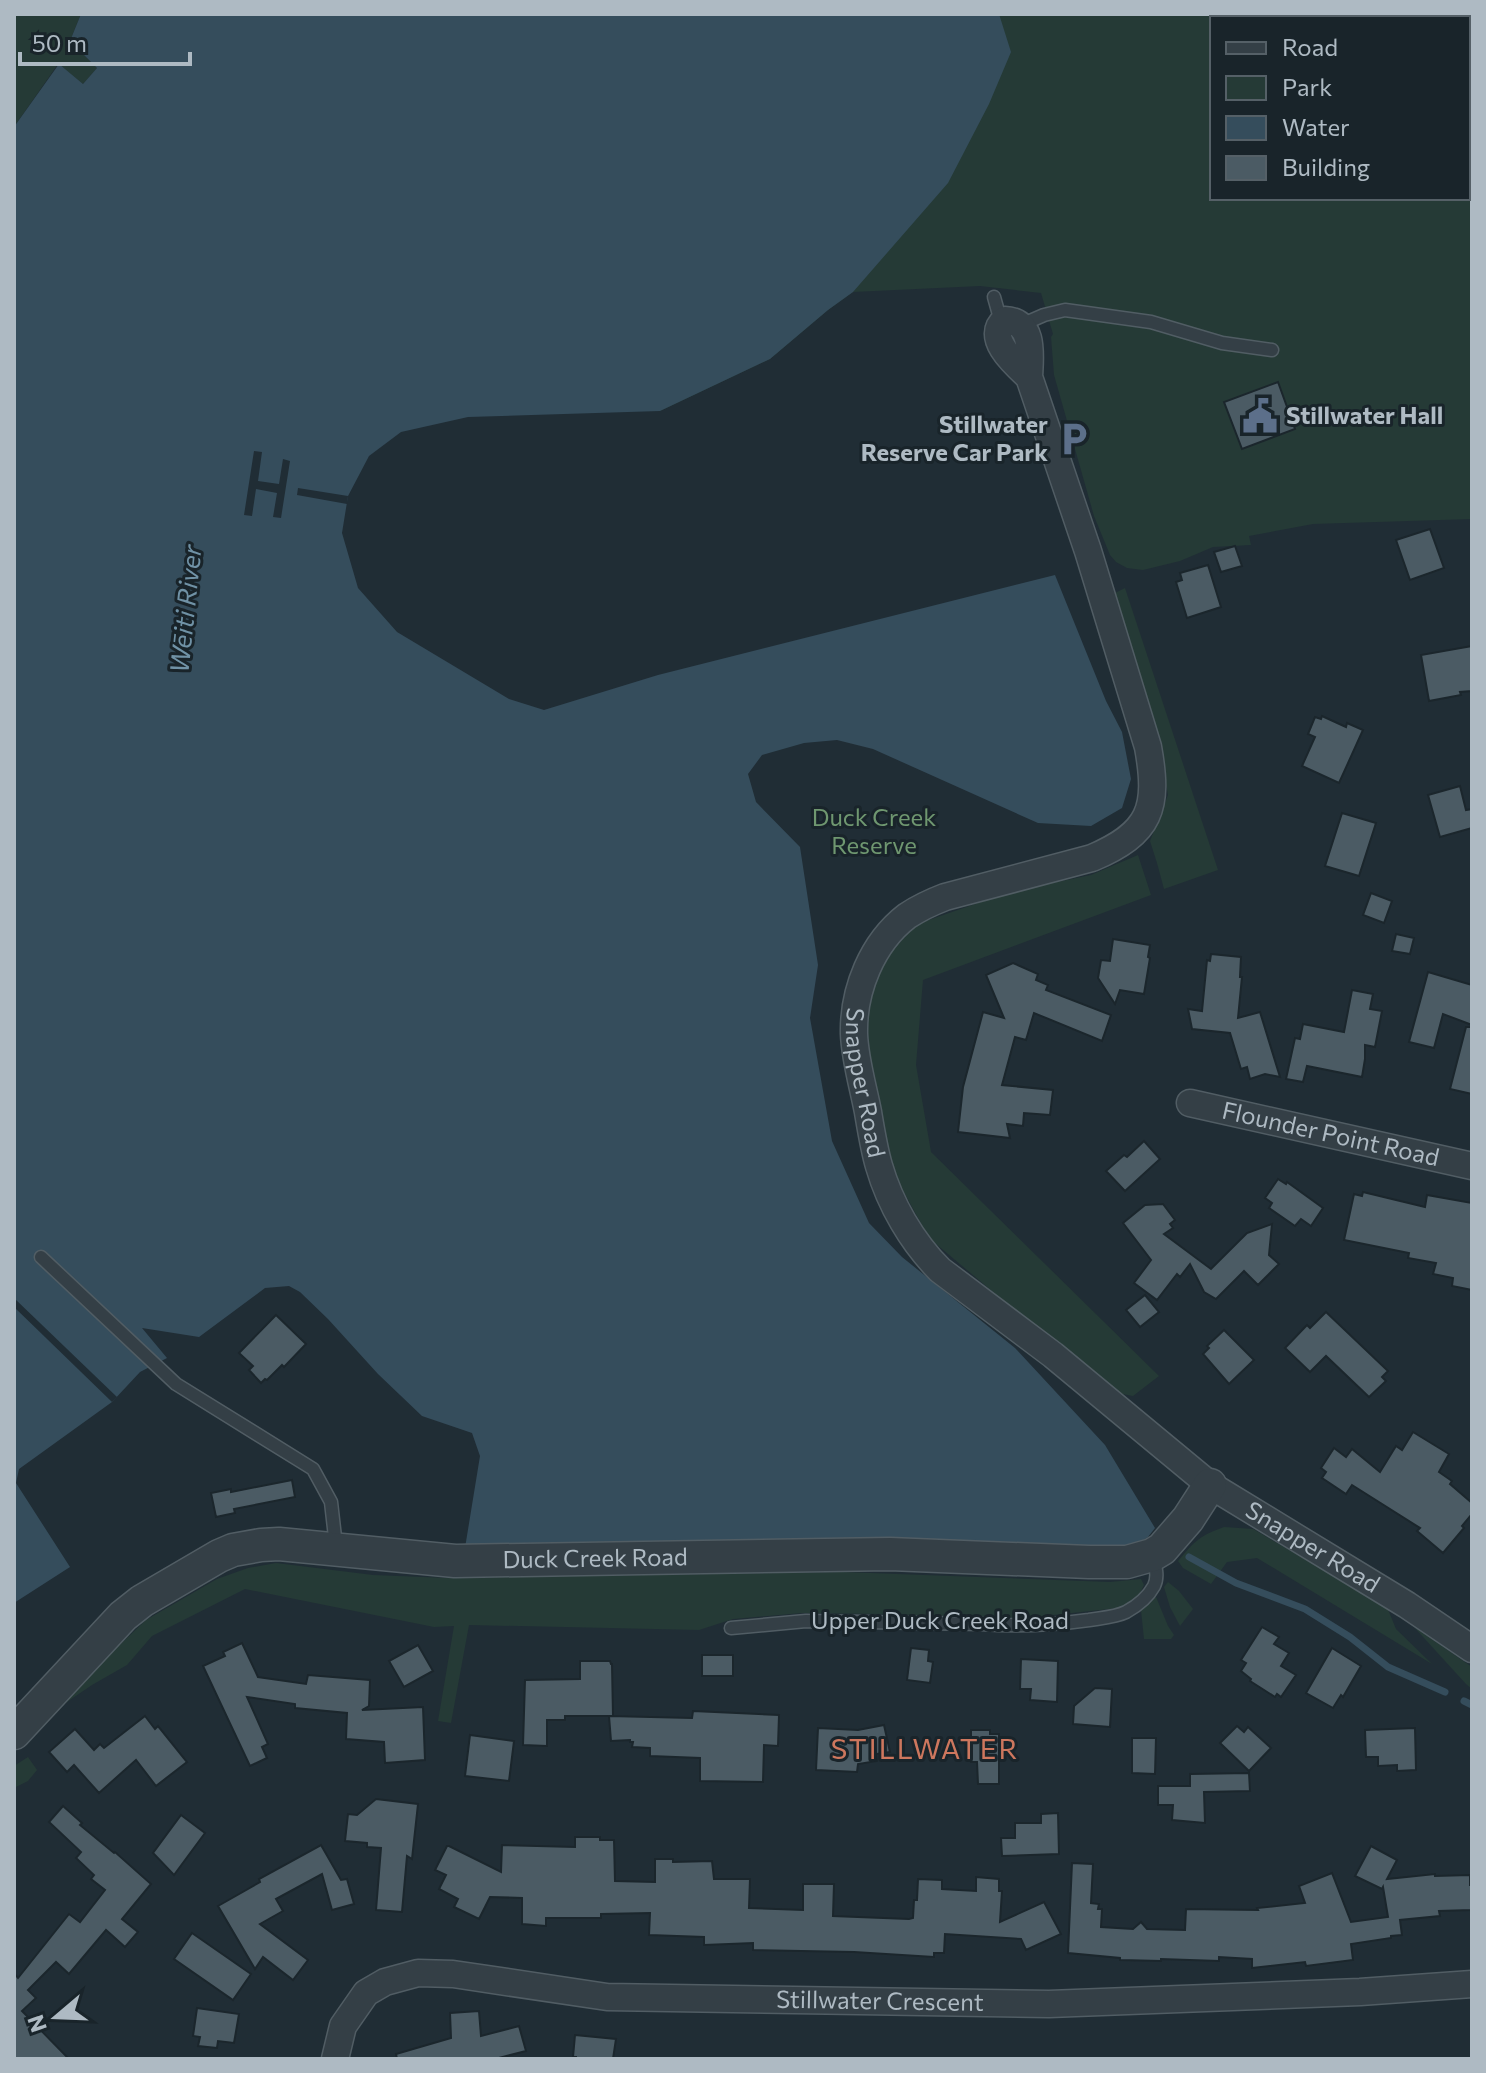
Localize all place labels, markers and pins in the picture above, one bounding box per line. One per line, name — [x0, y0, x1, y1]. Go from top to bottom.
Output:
public building icon: Stillwater Hall — [1241, 397, 1279, 435]
place label: Stillwater Hall — [1286, 400, 1443, 429]
place label: Stillwater Reserve Car Park — [861, 409, 1048, 466]
parking icon: Stillwater Reserve Car Park — [1055, 420, 1093, 458]

